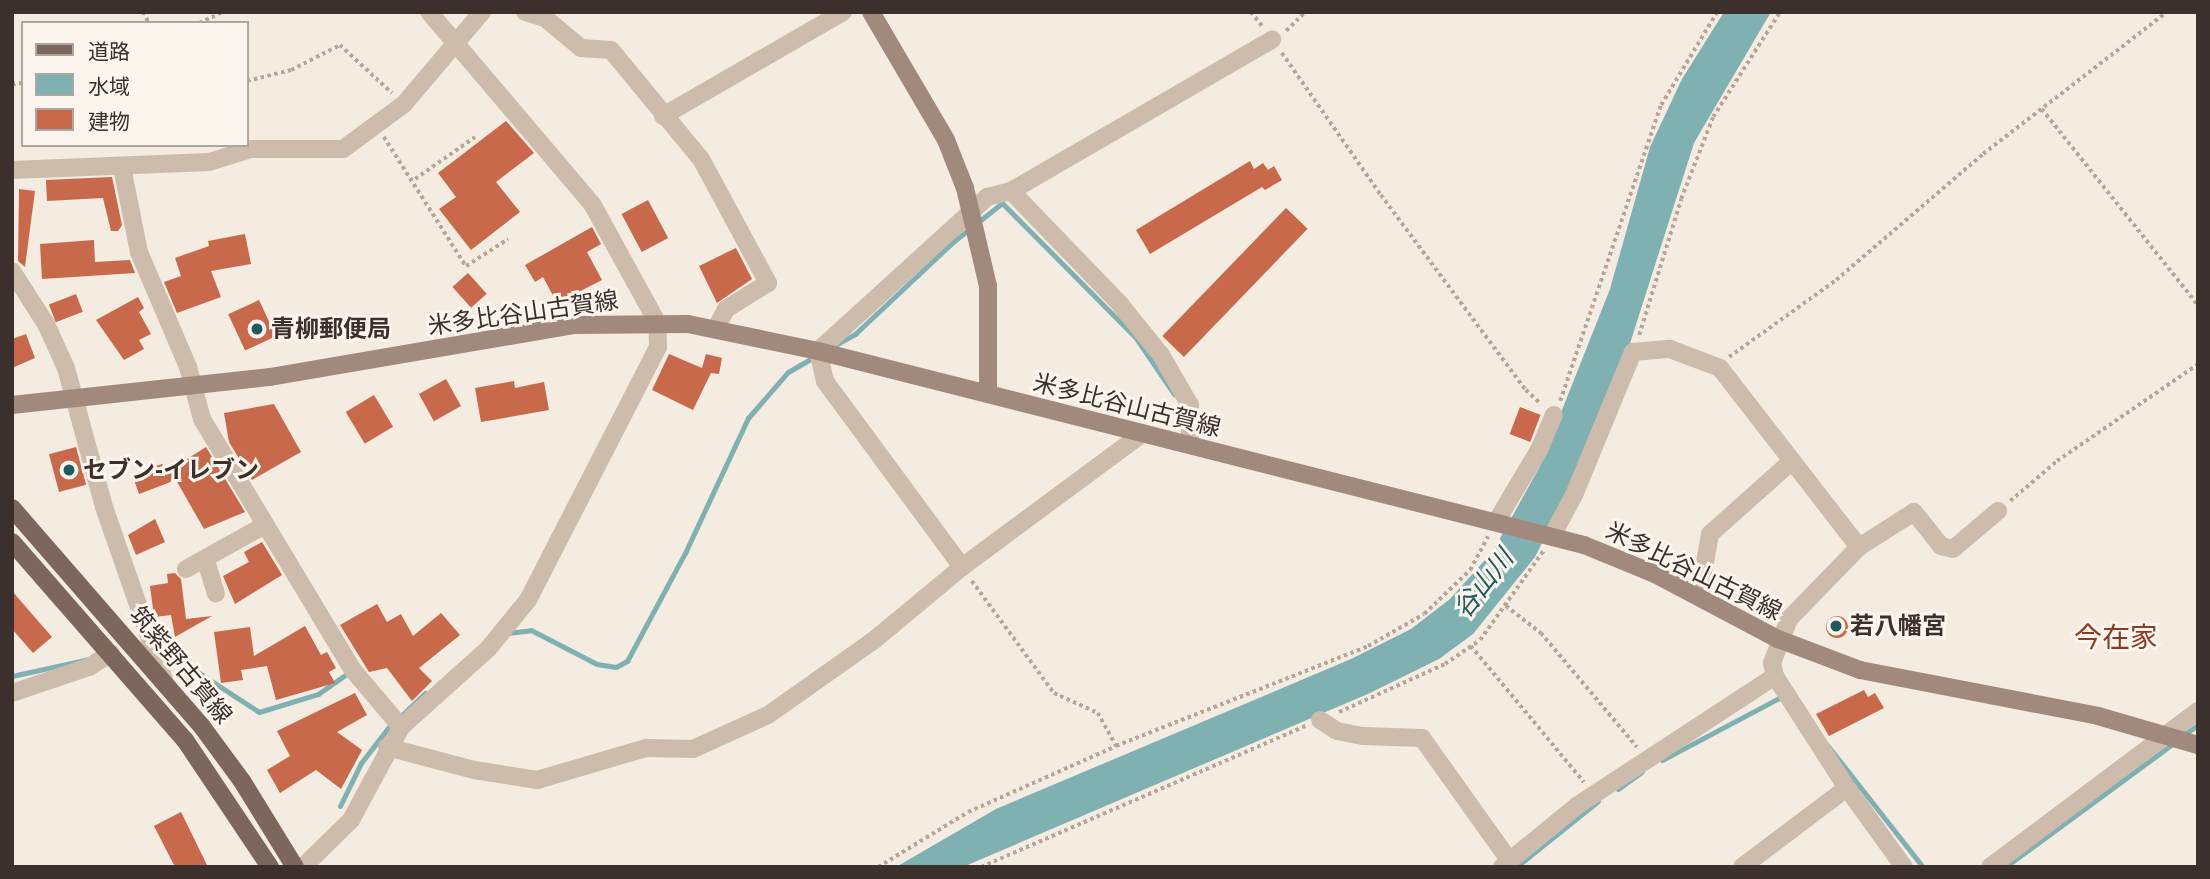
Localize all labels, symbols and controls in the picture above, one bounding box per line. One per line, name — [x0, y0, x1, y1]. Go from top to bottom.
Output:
legend — [21, 21, 248, 147]
text: 道路 — [88, 40, 130, 63]
text: 水域 — [88, 75, 130, 98]
text: 建物 — [88, 110, 130, 133]
street label: 米多比谷山古賀線 — [426, 285, 620, 341]
place label: 青柳郵便局 — [271, 315, 391, 343]
marker: 青柳郵便局 — [249, 321, 265, 337]
street label: 米多比谷山古賀線 — [1030, 368, 1224, 442]
place label: セブン-イレブン — [83, 456, 259, 484]
marker: セブン-イレブン — [61, 462, 77, 478]
street label: 米多比谷山古賀線 — [1601, 516, 1787, 626]
water label: 谷山川 — [1448, 544, 1520, 624]
street label: 筑紫野古賀線 — [124, 601, 238, 729]
place label: 若八幡宮 — [1850, 612, 1946, 640]
marker: 若八幡宮 — [1828, 618, 1844, 634]
district label: 今在家 — [2074, 621, 2158, 655]

